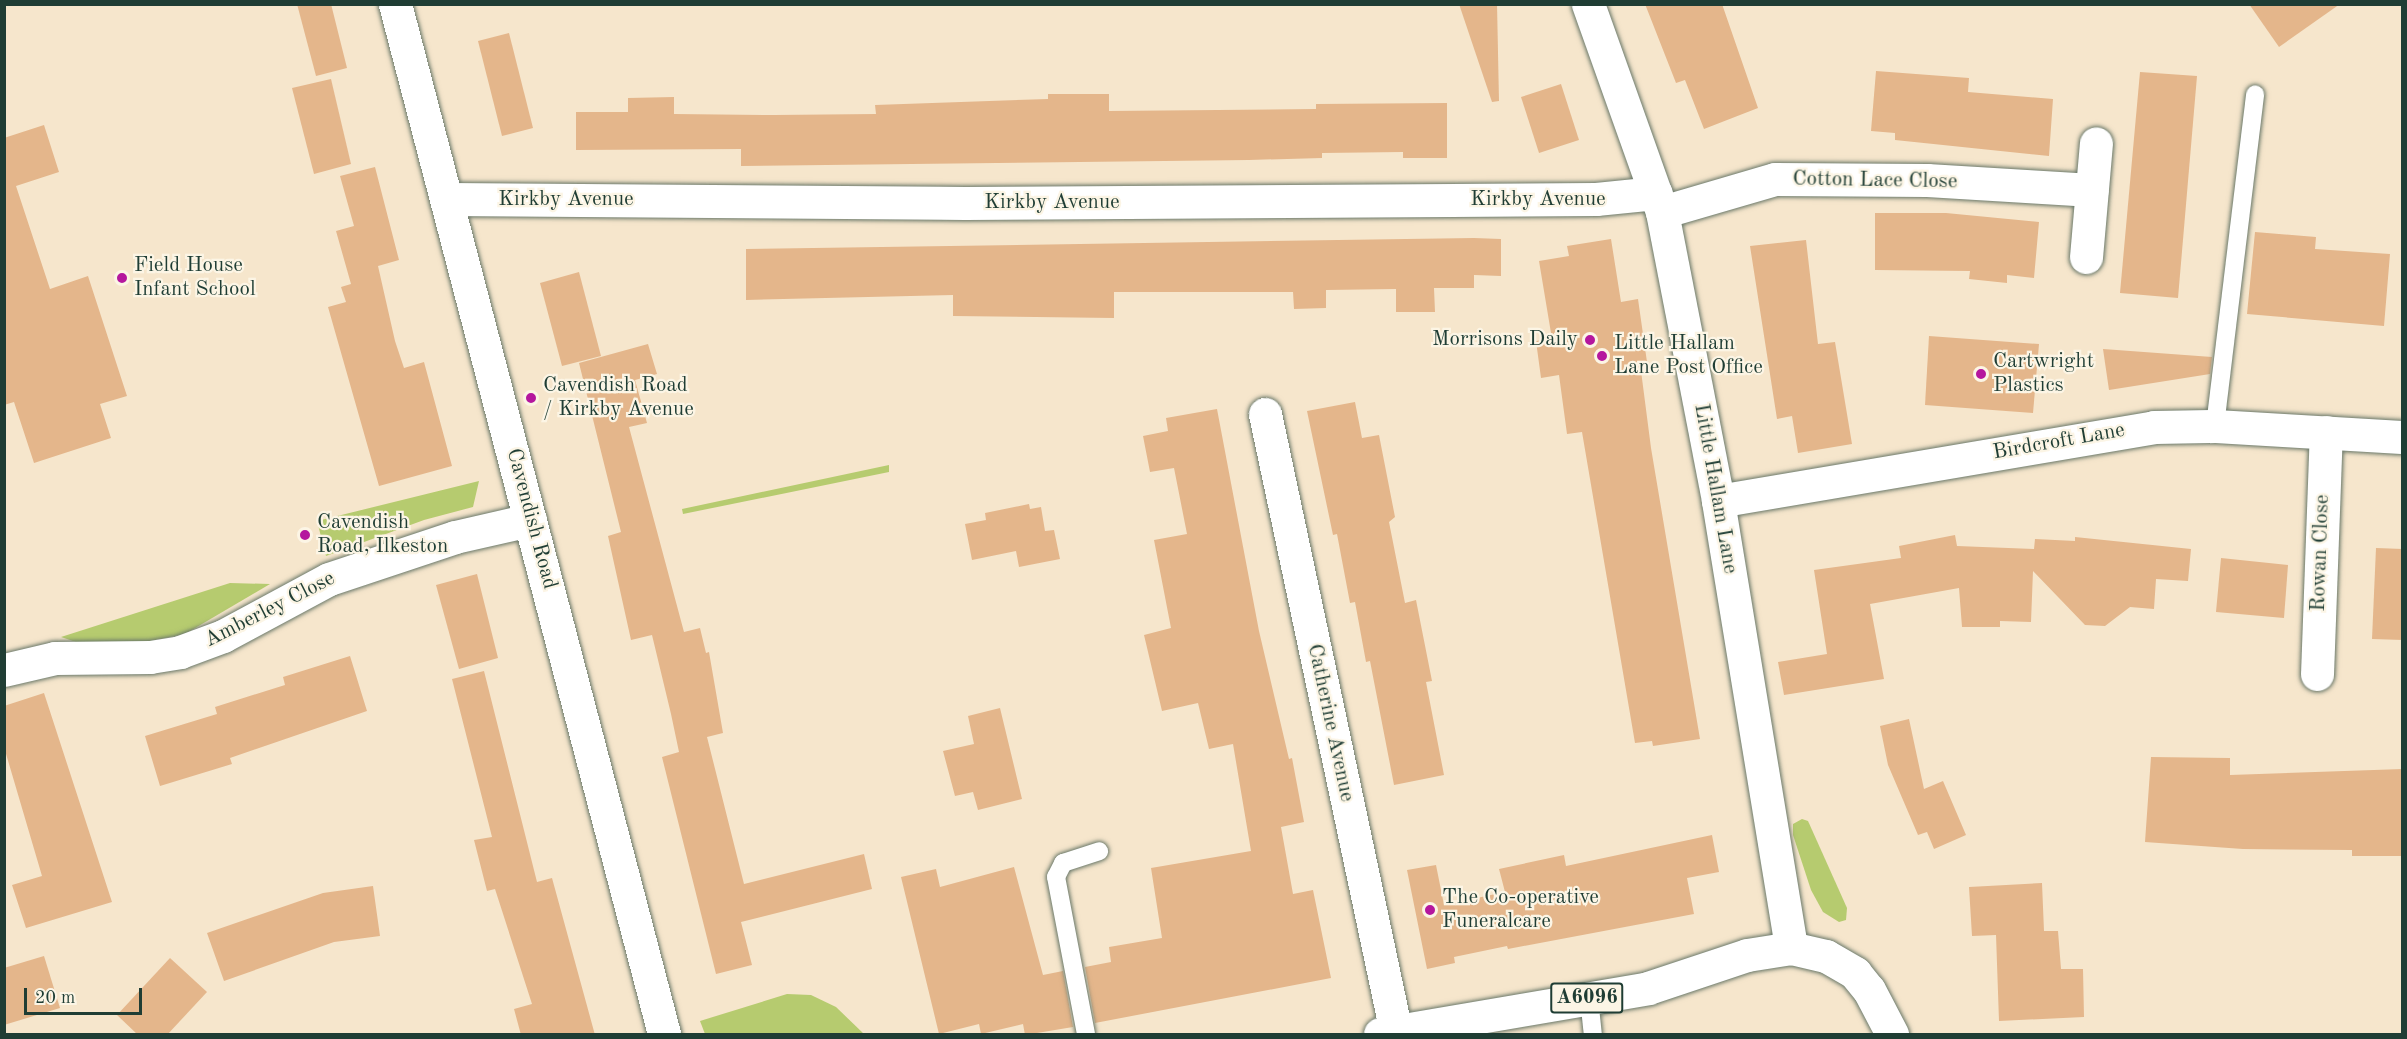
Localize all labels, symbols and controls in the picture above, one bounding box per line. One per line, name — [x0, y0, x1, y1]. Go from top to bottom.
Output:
street label: Cotton Lace Close — [1792, 167, 1958, 195]
street label: Kirkby Avenue — [498, 187, 634, 213]
street label: Kirkby Avenue — [1470, 187, 1606, 213]
street label: Kirkby Avenue — [984, 190, 1120, 216]
place label: Field House Infant School — [134, 253, 256, 303]
marker: Field House Infant School — [115, 271, 129, 285]
place label: Morrisons Daily — [1432, 327, 1578, 353]
place label: Little Hallam Lane Post Office — [1614, 331, 1763, 381]
marker: Morrisons Daily — [1583, 333, 1597, 347]
marker: Little Hallam Lane Post Office — [1595, 349, 1609, 363]
place label: Cartwright Plastics — [1993, 349, 2094, 399]
marker: Cartwright Plastics — [1974, 367, 1988, 381]
place label: Cavendish Road / Kirkby Avenue — [543, 373, 694, 423]
marker: Cavendish Road / Kirkby Avenue — [524, 391, 538, 405]
street label: Little Hallam Lane — [1688, 402, 1742, 576]
street label: Birdcroft Lane — [1991, 418, 2127, 466]
street label: Cavendish Road — [500, 446, 562, 592]
street label: Rowan Close — [2306, 494, 2336, 612]
place label: Cavendish Road, Ilkeston — [317, 510, 448, 560]
marker: Cavendish Road, Ilkeston — [298, 528, 312, 542]
street label: Amberley Close — [201, 566, 339, 654]
street label: Catherine Avenue — [1301, 642, 1359, 804]
place label: The Co-operative Funeralcare — [1442, 885, 1599, 935]
marker: The Co-operative Funeralcare — [1423, 903, 1437, 917]
scale bar — [27, 976, 146, 1014]
road number: A6096 — [1550, 981, 1624, 1015]
text: 20 m — [35, 989, 75, 1007]

